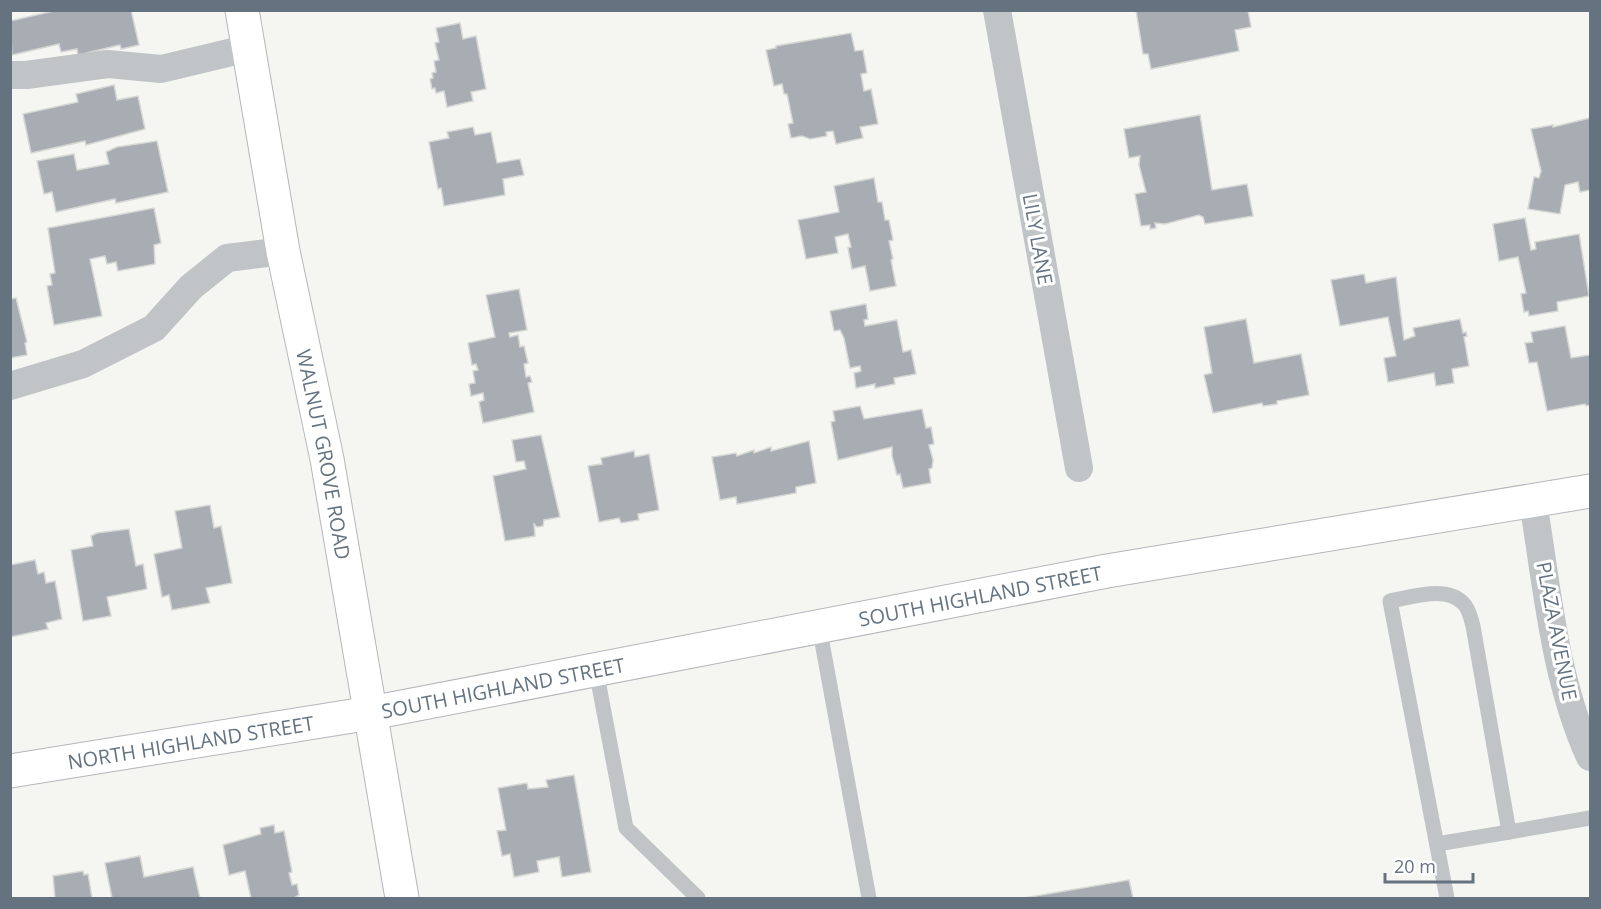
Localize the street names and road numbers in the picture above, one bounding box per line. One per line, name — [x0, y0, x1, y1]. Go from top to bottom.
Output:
street label: LILY LANE — [1017, 191, 1059, 287]
street label: WALNUT GROVE ROAD — [291, 347, 357, 561]
street label: SOUTH HIGHLAND STREET — [856, 559, 1104, 632]
street label: PLAZA AVENUE — [1530, 559, 1584, 703]
street label: SOUTH HIGHLAND STREET — [379, 651, 627, 724]
street label: NORTH HIGHLAND STREET — [66, 709, 316, 775]

